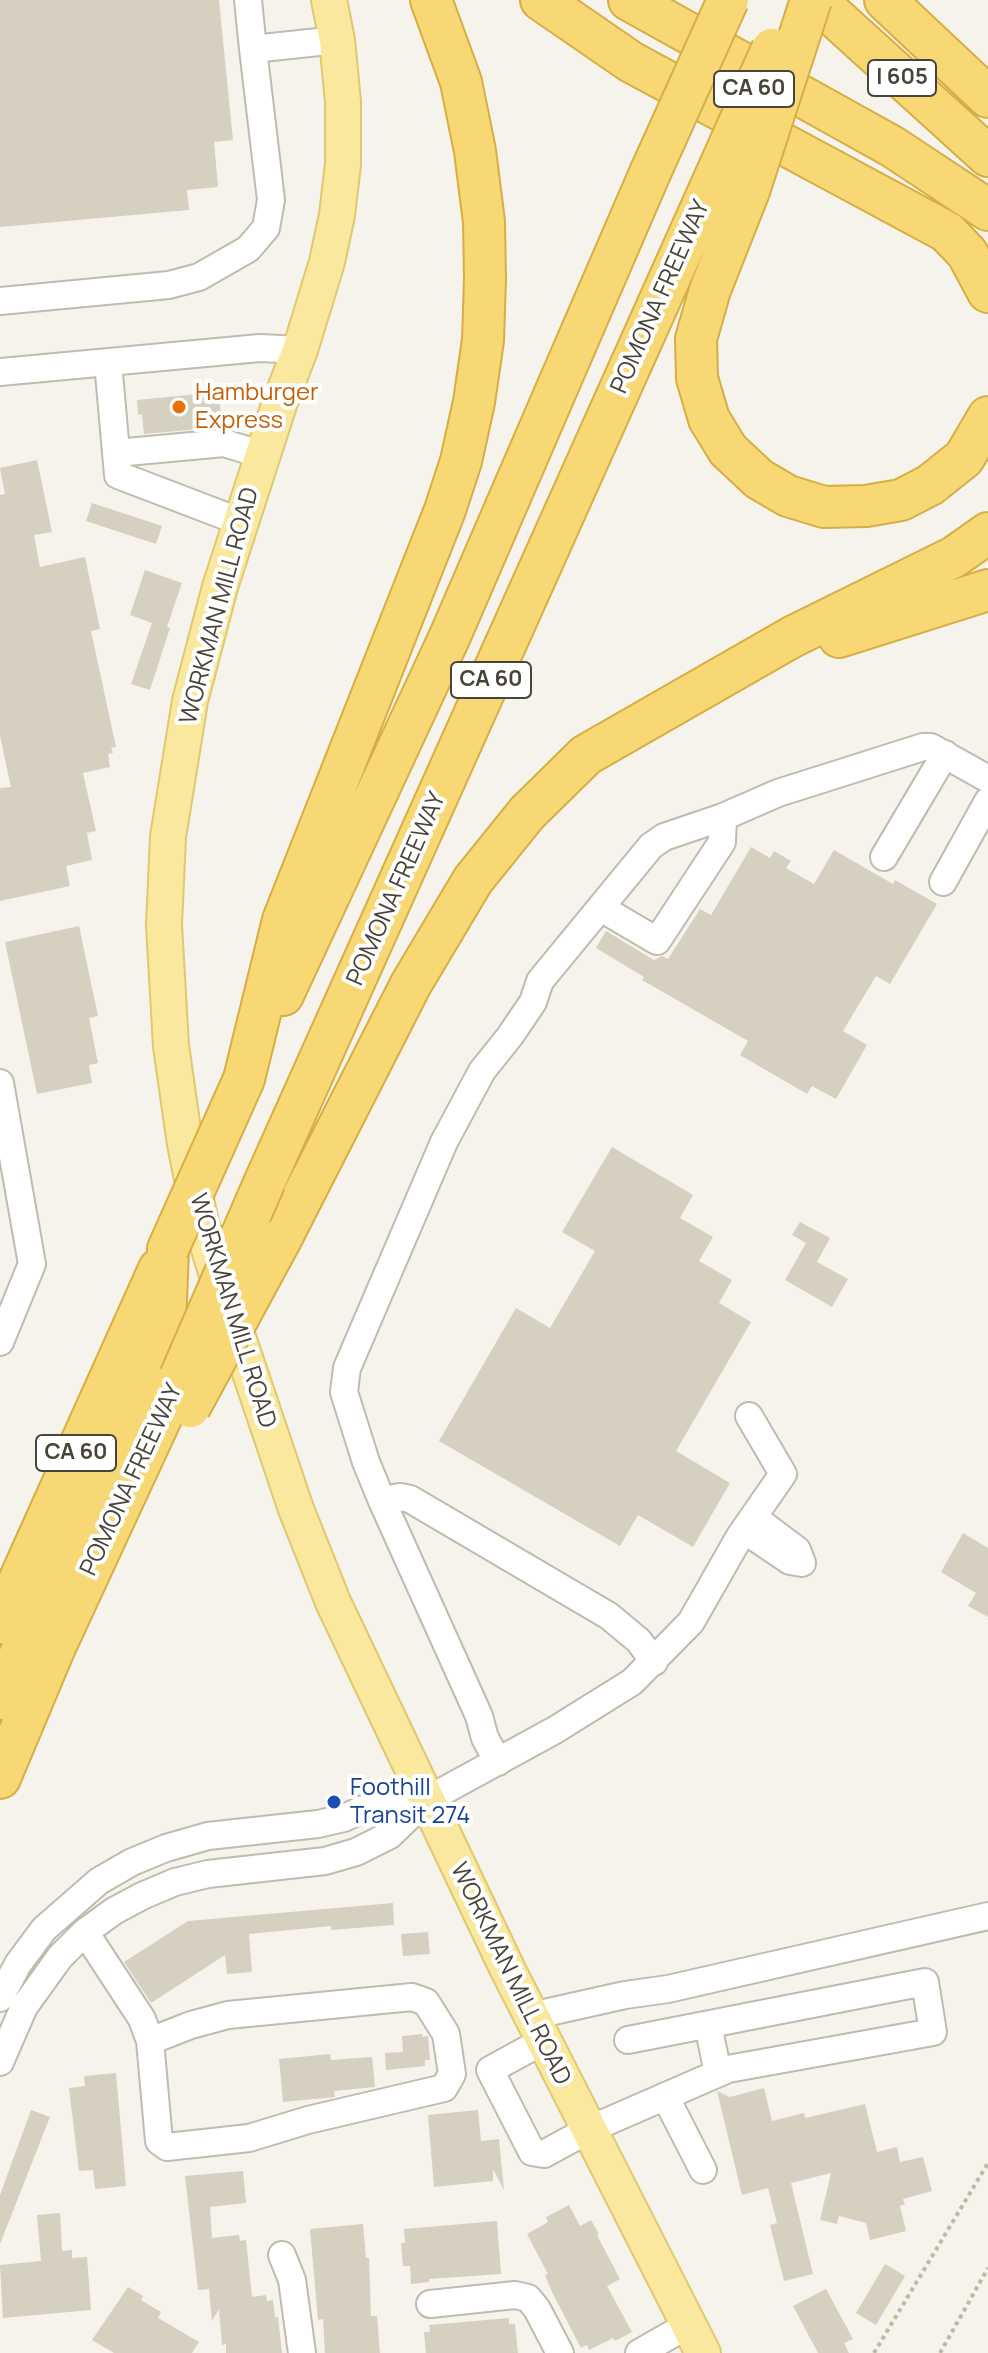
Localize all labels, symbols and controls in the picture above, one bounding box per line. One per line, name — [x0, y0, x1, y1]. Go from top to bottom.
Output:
road number: I 605 — [868, 60, 936, 96]
road number: CA 60 — [714, 71, 794, 107]
street label: POMONA FREEWAY — [605, 196, 717, 398]
place label: Hamburger Express — [195, 379, 319, 435]
marker: Hamburger Express — [170, 398, 188, 416]
street label: WORKMAN MILL ROAD — [175, 485, 265, 727]
road number: CA 60 — [451, 662, 531, 698]
street label: POMONA FREEWAY — [341, 788, 453, 990]
street label: WORKMAN MILL ROAD — [183, 1190, 281, 1432]
street label: POMONA FREEWAY — [75, 1380, 189, 1580]
road number: CA 60 — [36, 1435, 116, 1471]
place label: Foothill Transit 274 — [350, 1774, 470, 1830]
marker: Foothill Transit 274 — [325, 1793, 343, 1811]
street label: WORKMAN MILL ROAD — [444, 1858, 576, 2090]

